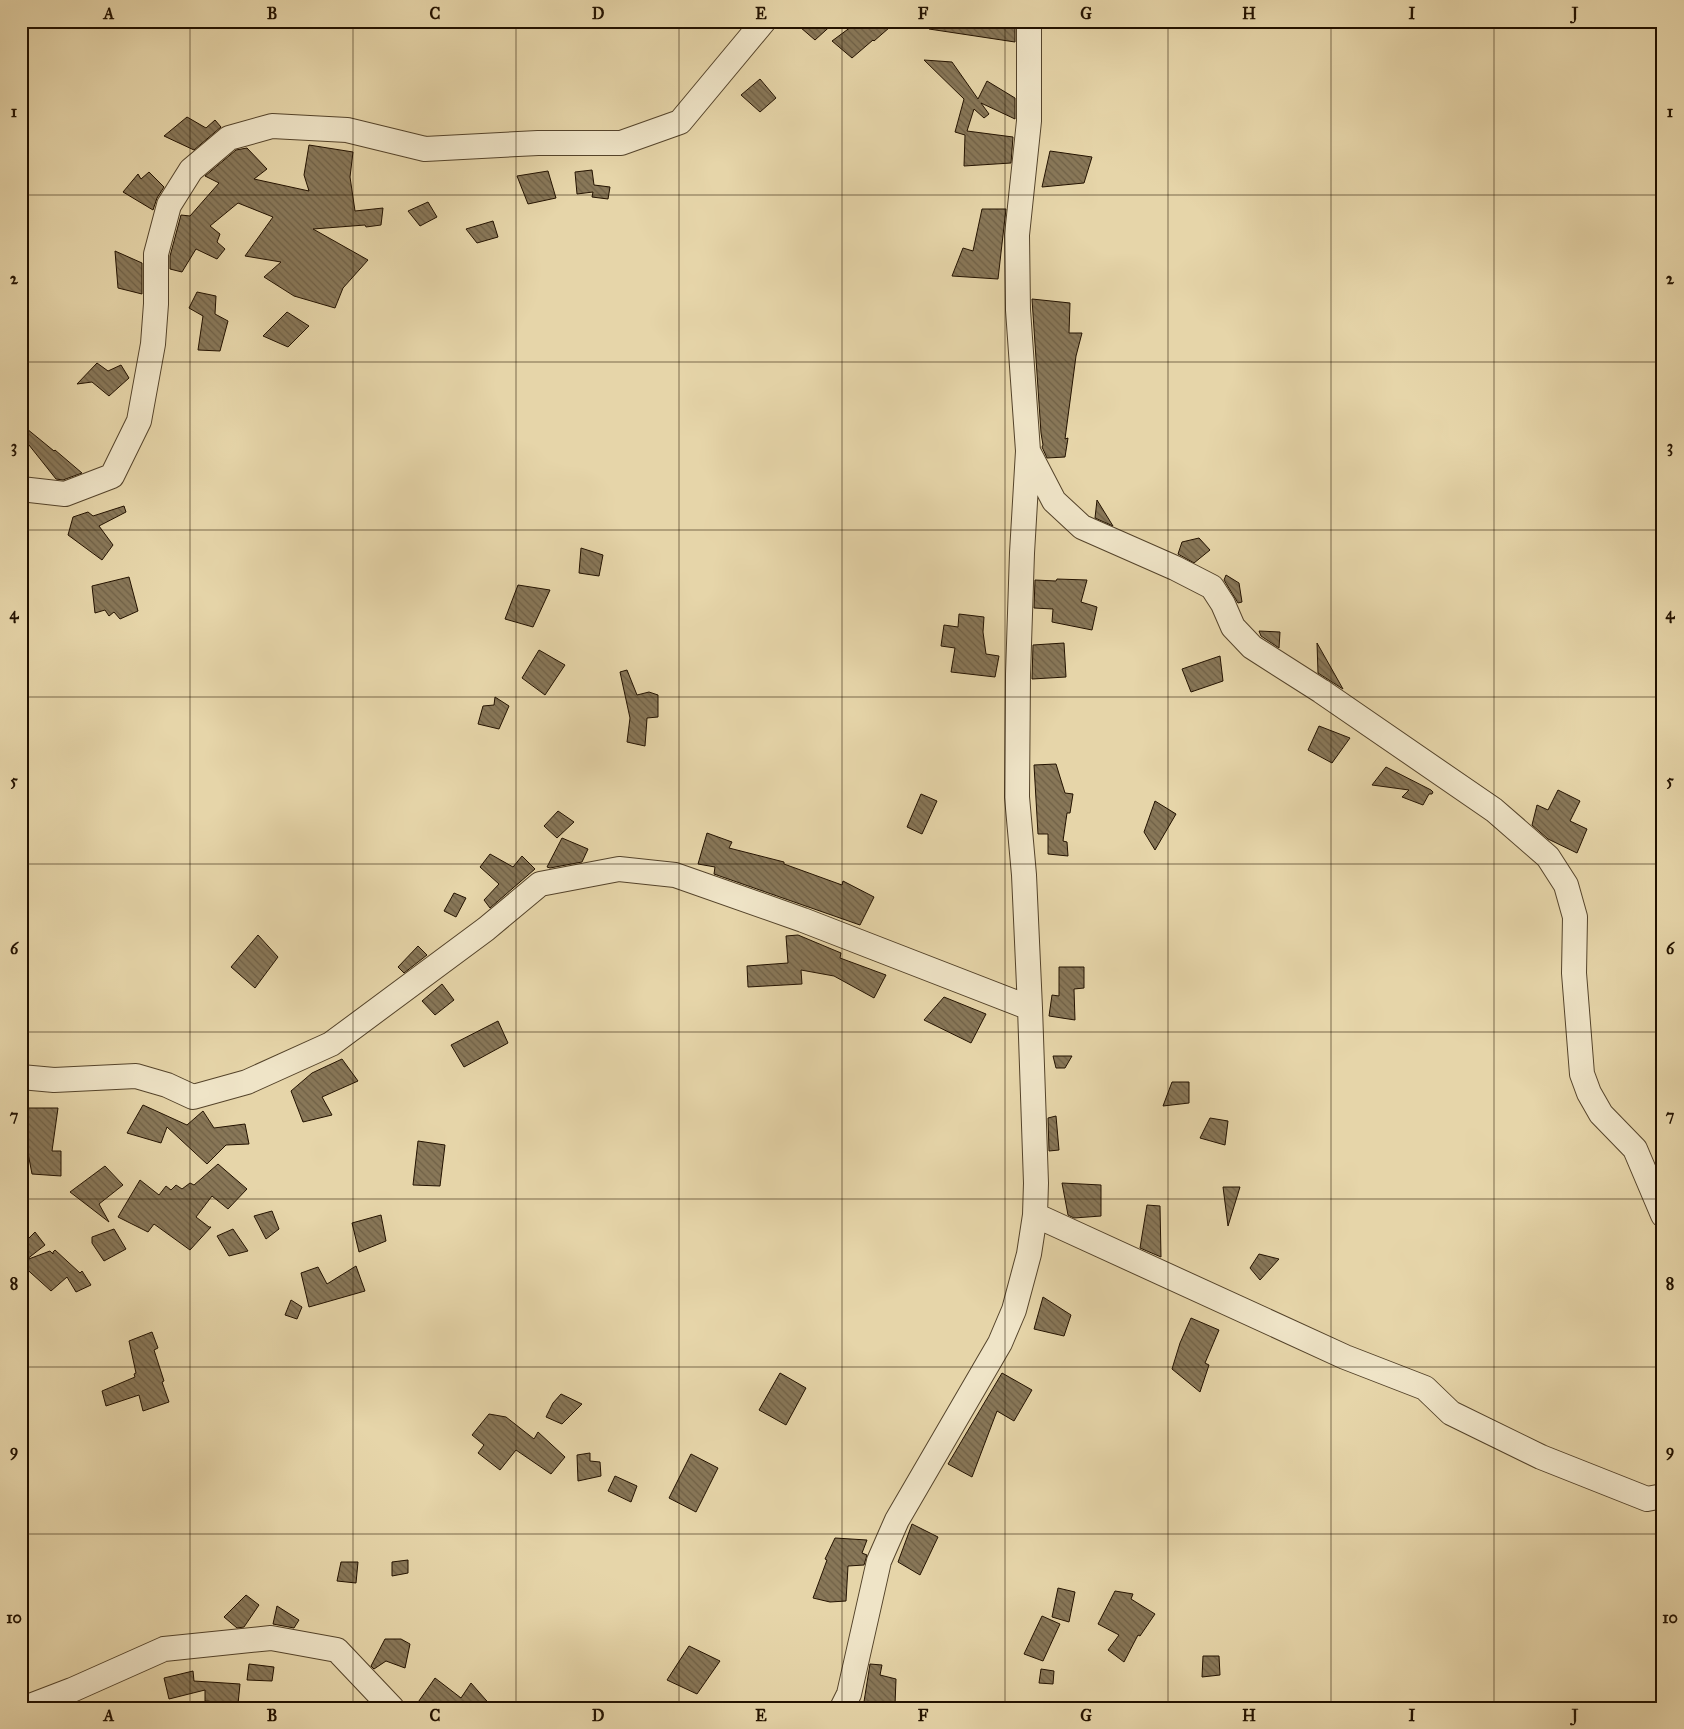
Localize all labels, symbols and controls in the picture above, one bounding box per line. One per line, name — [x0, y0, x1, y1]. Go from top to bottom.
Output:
text: A — [103, 4, 115, 23]
text: B — [267, 4, 277, 23]
text: C — [430, 4, 441, 23]
text: D — [592, 4, 605, 23]
text: E — [755, 4, 767, 23]
text: F — [918, 4, 929, 23]
text: G — [1080, 4, 1092, 23]
text: H — [1242, 4, 1256, 23]
text: I — [1409, 4, 1416, 23]
text: J — [1570, 4, 1579, 24]
text: 1 — [11, 102, 18, 121]
text: 1 — [1667, 102, 1674, 121]
text: 2 — [10, 269, 19, 288]
text: 2 — [1666, 269, 1675, 288]
text: 3 — [11, 437, 17, 457]
text: 3 — [1667, 437, 1673, 457]
text: 4 — [10, 604, 20, 624]
text: 4 — [1666, 604, 1676, 624]
text: 5 — [10, 771, 18, 790]
text: 5 — [1666, 771, 1674, 790]
text: 6 — [10, 939, 19, 958]
text: 6 — [1666, 939, 1675, 958]
text: 7 — [10, 1106, 19, 1125]
text: 7 — [1666, 1106, 1675, 1125]
text: 8 — [10, 1274, 18, 1293]
text: 8 — [1666, 1274, 1674, 1293]
text: 9 — [10, 1441, 18, 1461]
text: 9 — [1666, 1441, 1674, 1461]
text: 10 — [6, 1608, 22, 1627]
text: 10 — [1662, 1608, 1678, 1627]
text: A — [103, 1706, 115, 1725]
text: B — [267, 1706, 277, 1725]
text: C — [430, 1706, 441, 1725]
text: D — [592, 1706, 605, 1725]
text: E — [755, 1706, 767, 1725]
text: F — [918, 1706, 929, 1725]
text: G — [1080, 1706, 1092, 1725]
text: H — [1242, 1706, 1256, 1725]
text: I — [1409, 1706, 1416, 1725]
text: J — [1570, 1706, 1579, 1726]

